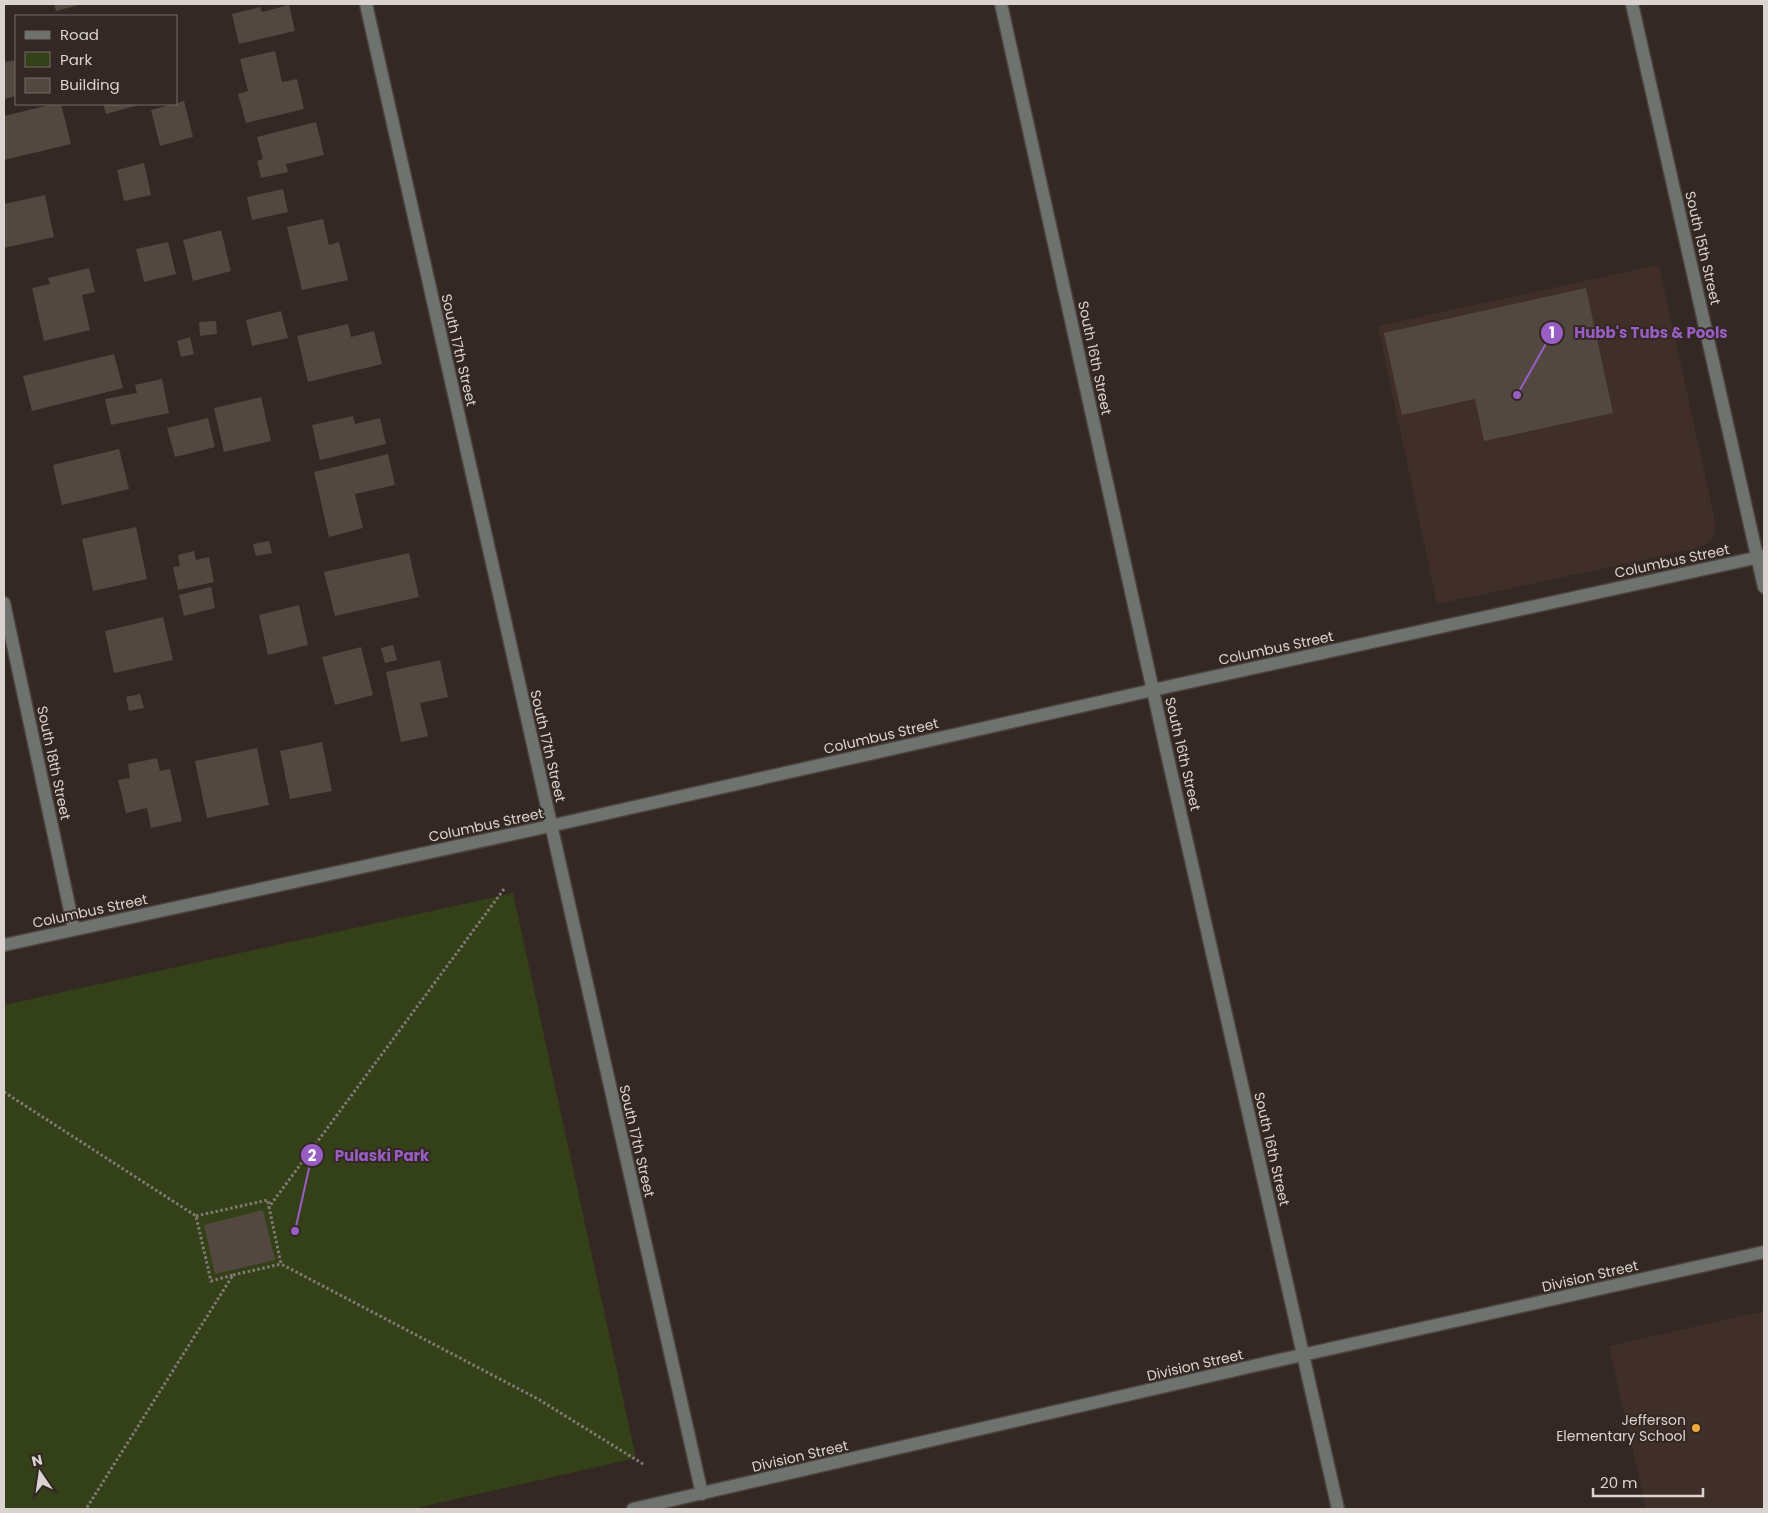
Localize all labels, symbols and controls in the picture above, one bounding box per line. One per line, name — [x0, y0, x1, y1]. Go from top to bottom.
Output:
legend — [15, 15, 178, 105]
text: Road — [60, 24, 99, 45]
text: Park — [60, 49, 92, 70]
text: Building — [60, 74, 120, 95]
street label: South 15th Street — [1680, 189, 1726, 307]
street label: South 17th Street — [436, 292, 482, 408]
street label: South 16th Street — [1073, 299, 1117, 417]
callout: Hubb's Tubs & Pools — [1539, 318, 1738, 348]
text: 1 — [1549, 322, 1555, 343]
text: Hubb's Tubs & Pools — [1574, 322, 1728, 343]
street label: Columbus Street — [1613, 539, 1731, 583]
street label: Columbus Street — [1217, 626, 1335, 670]
street label: South 17th Street — [525, 688, 571, 804]
street label: South 16th Street — [1160, 695, 1206, 813]
street label: South 18th Street — [32, 704, 76, 822]
street label: Columbus Street — [822, 713, 940, 759]
street label: Columbus Street — [427, 803, 545, 847]
street label: Columbus Street — [31, 889, 149, 933]
street label: South 17th Street — [614, 1083, 660, 1199]
street label: South 16th Street — [1249, 1090, 1295, 1208]
callout: Pulaski Park — [299, 1140, 439, 1170]
text: 2 — [308, 1145, 317, 1166]
text: Pulaski Park — [335, 1145, 430, 1166]
street label: Division Street — [1540, 1255, 1640, 1297]
street label: Division Street — [1145, 1344, 1245, 1386]
place label: Jefferson Elementary School — [1556, 1410, 1686, 1446]
marker: Jefferson Elementary School — [1690, 1422, 1702, 1434]
street label: Division Street — [750, 1435, 850, 1477]
north arrow — [15, 1448, 65, 1498]
text: N — [30, 1449, 44, 1471]
scale bar — [1593, 1466, 1703, 1498]
text: 20 m — [1600, 1472, 1638, 1493]

